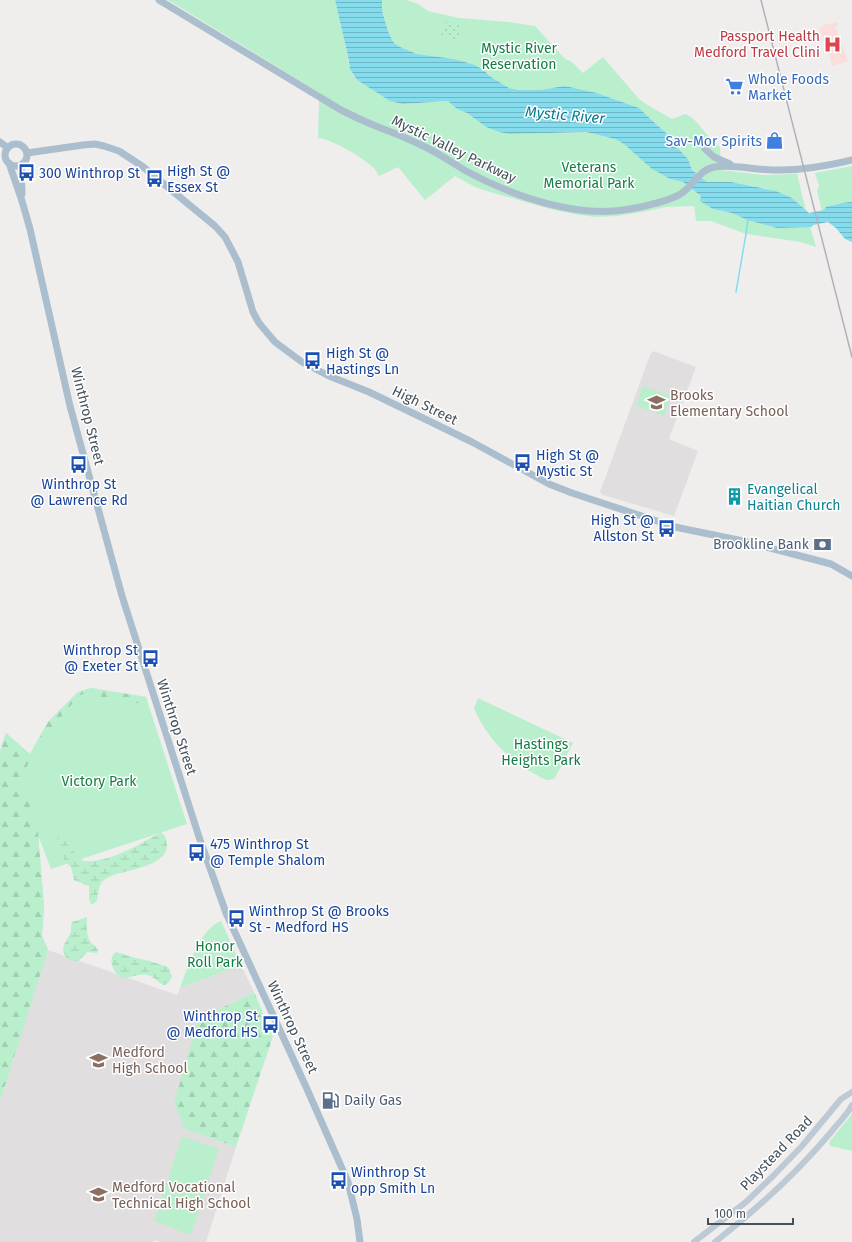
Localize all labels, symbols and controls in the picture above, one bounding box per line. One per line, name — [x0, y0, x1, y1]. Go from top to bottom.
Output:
place label: Passport Health Medford Travel Clini — [694, 28, 820, 61]
hospital icon: Passport Health Medford Travel Clini — [823, 34, 843, 54]
park label: Mystic River Reservation — [481, 40, 558, 73]
place label: Whole Foods Market — [748, 71, 829, 104]
supermarket icon: Whole Foods Market — [725, 77, 745, 97]
water label: Mystic River — [524, 103, 607, 128]
street label: Mystic Valley Parkway — [389, 112, 519, 187]
shop icon: Sav-Mor Spirits — [765, 131, 785, 151]
place label: Sav-Mor Spirits — [666, 133, 762, 150]
park label: Veterans Memorial Park — [544, 159, 635, 192]
bus stop icon: 300 Winthrop St — [16, 163, 36, 183]
place label: High St @ Essex St — [167, 163, 230, 196]
place label: 300 Winthrop St — [39, 165, 141, 182]
bus stop icon: High St @ Essex St — [144, 169, 164, 189]
place label: High St @ Hastings Ln — [326, 345, 399, 378]
bus stop icon: High St @ Hastings Ln — [303, 351, 323, 371]
street label: Winthrop Street — [67, 365, 108, 468]
street label: High Street — [389, 382, 461, 429]
place label: Brooks Elementary School — [670, 387, 788, 420]
school or university icon: Brooks Elementary School — [647, 393, 667, 413]
place label: High St @ Mystic St — [536, 447, 599, 480]
bus stop icon: High St @ Mystic St — [513, 453, 533, 473]
bus stop icon: Winthrop St @ Lawrence Rd — [69, 454, 89, 474]
place label: Winthrop St @ Lawrence Rd — [30, 476, 128, 509]
place label: Evangelical Haitian Church — [747, 481, 841, 514]
building icon: Evangelical Haitian Church — [724, 487, 744, 507]
place label: High St @ Allston St — [591, 512, 655, 545]
bus stop icon: High St @ Allston St — [657, 518, 677, 538]
bank icon: Brookline Bank — [812, 534, 832, 554]
place label: Brookline Bank — [713, 536, 810, 553]
place label: Winthrop St @ Exeter St — [63, 642, 139, 675]
bus stop icon: Winthrop St @ Exeter St — [141, 648, 161, 668]
street label: Winthrop Street — [153, 677, 200, 778]
park label: Hastings Heights Park — [501, 736, 582, 769]
park label: Victory Park — [62, 773, 137, 790]
place label: 475 Winthrop St @ Temple Shalom — [210, 836, 325, 869]
bus stop icon: 475 Winthrop St @ Temple Shalom — [187, 842, 207, 862]
place label: Winthrop St @ Brooks St - Medford HS — [249, 903, 389, 936]
bus stop icon: Winthrop St @ Brooks St - Medford HS — [226, 909, 246, 929]
park label: Honor Roll Park — [187, 938, 244, 971]
street label: Winthrop Street — [264, 978, 322, 1077]
place label: Winthrop St @ Medford HS — [166, 1008, 259, 1041]
bus stop icon: Winthrop St @ Medford HS — [261, 1014, 281, 1034]
place label: Medford High School — [112, 1044, 188, 1077]
school or university icon: Medford High School — [89, 1050, 109, 1070]
fuel station icon: Daily Gas — [321, 1090, 341, 1110]
place label: Daily Gas — [344, 1092, 402, 1109]
street label: Playstead Road — [737, 1113, 816, 1194]
place label: Winthrop St opp Smith Ln — [351, 1164, 435, 1197]
bus stop icon: Winthrop St opp Smith Ln — [328, 1170, 348, 1190]
place label: Medford Vocational Technical High School — [112, 1179, 251, 1212]
school or university icon: Medford Vocational Technical High School — [89, 1185, 109, 1205]
scale bar — [708, 1200, 793, 1226]
text: 100 m — [714, 1207, 746, 1221]

